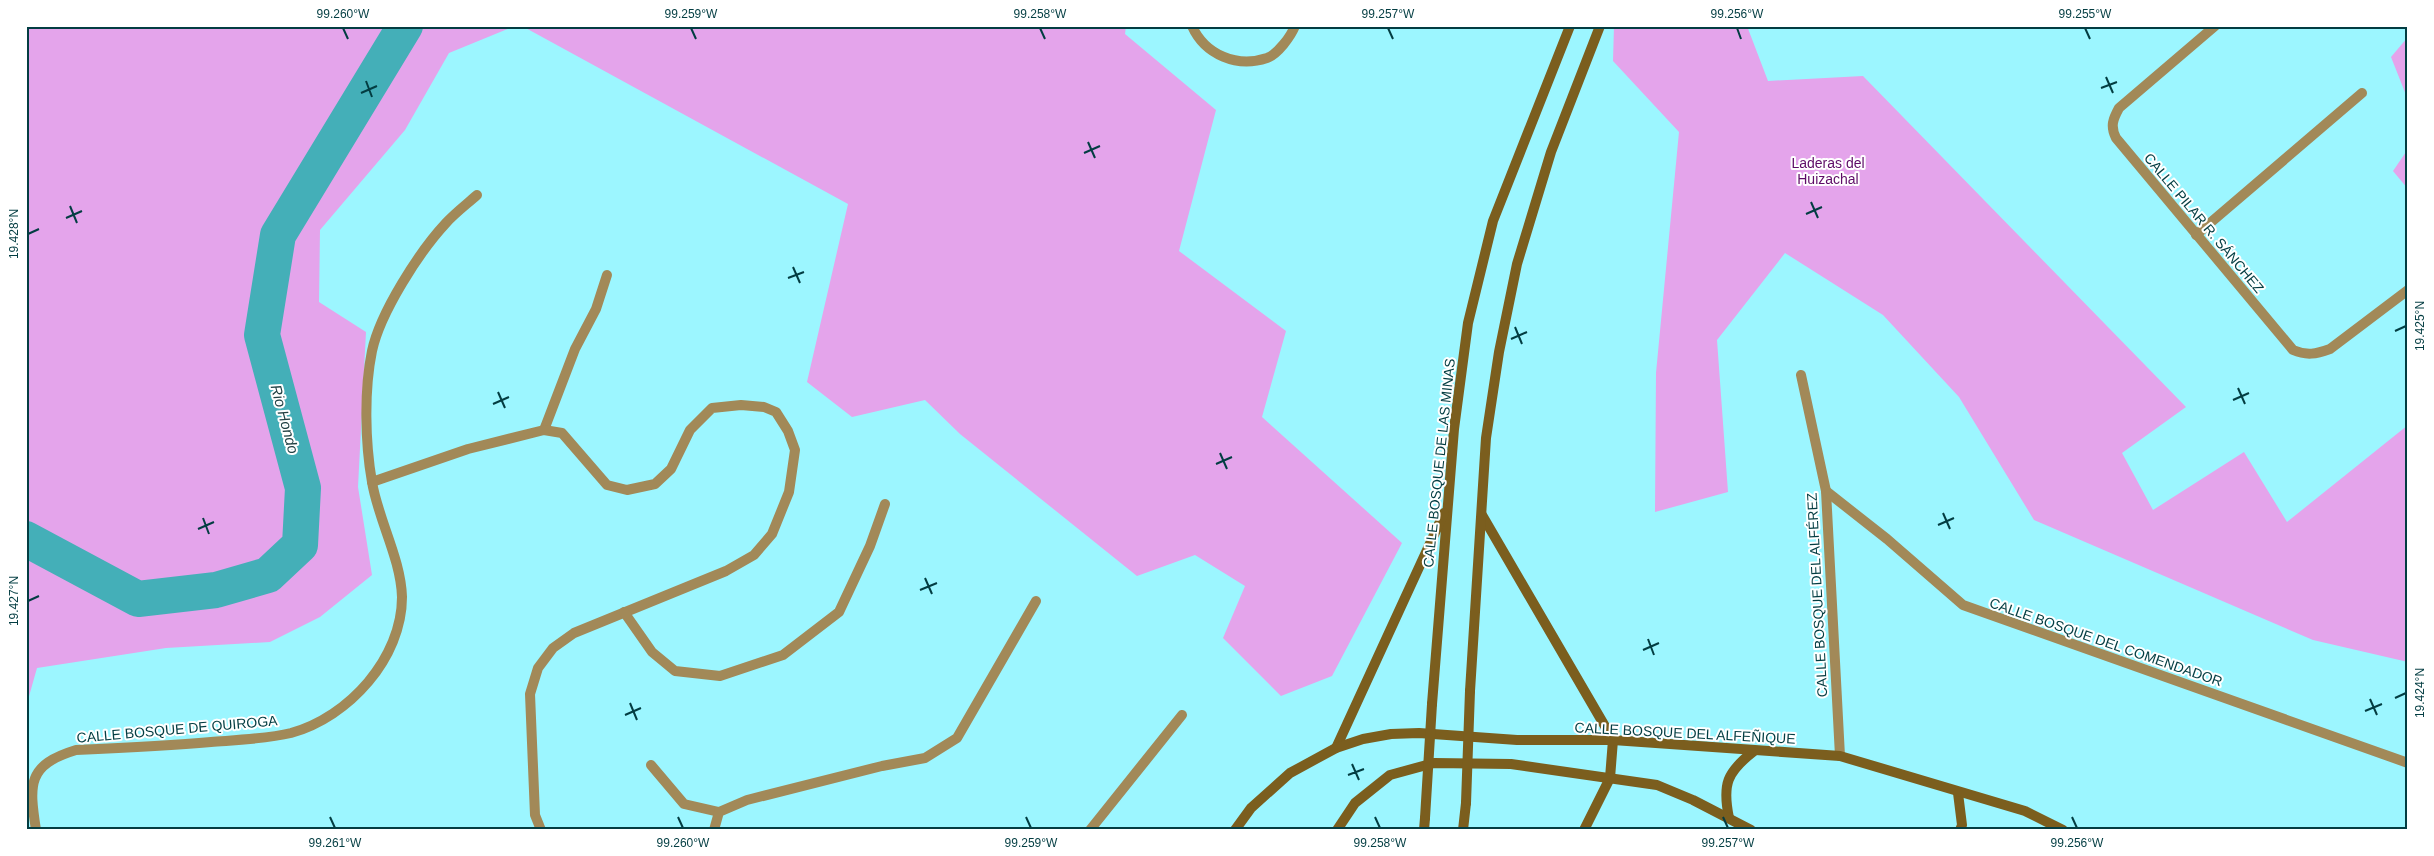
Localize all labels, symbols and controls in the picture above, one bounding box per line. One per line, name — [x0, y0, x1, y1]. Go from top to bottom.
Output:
text: 99.260°W — [317, 7, 370, 21]
text: 99.259°W — [665, 7, 718, 21]
text: 99.258°W — [1014, 7, 1067, 21]
text: 99.257°W — [1362, 7, 1415, 21]
text: 99.256°W — [1711, 7, 1764, 21]
text: 99.255°W — [2059, 7, 2112, 21]
street label: CALLE PILAR R. SÁNCHEZ — [2141, 150, 2267, 296]
park label: Laderas del Huizachal — [1791, 155, 1865, 187]
text: 19.428°N — [7, 209, 21, 259]
text: 19.425°N — [2413, 301, 2427, 351]
street label: CALLE BOSQUE DE LAS MINAS — [1420, 358, 1458, 568]
water label: Rio Hondo — [268, 383, 302, 455]
street label: CALLE BOSQUE DEL ALFÉREZ — [1804, 492, 1830, 698]
text: 19.427°N — [7, 576, 21, 626]
street label: CALLE BOSQUE DEL COMENDADOR — [1987, 595, 2225, 689]
text: 19.424°N — [2413, 668, 2427, 718]
street label: CALLE BOSQUE DE QUIROGA — [76, 712, 279, 746]
street label: CALLE BOSQUE DEL ALFEÑIQUE — [1574, 719, 1796, 747]
text: 99.261°W — [309, 836, 362, 850]
text: 99.260°W — [657, 836, 710, 850]
text: 99.259°W — [1005, 836, 1058, 850]
text: 99.258°W — [1354, 836, 1407, 850]
text: 99.257°W — [1702, 836, 1755, 850]
text: 99.256°W — [2051, 836, 2104, 850]

